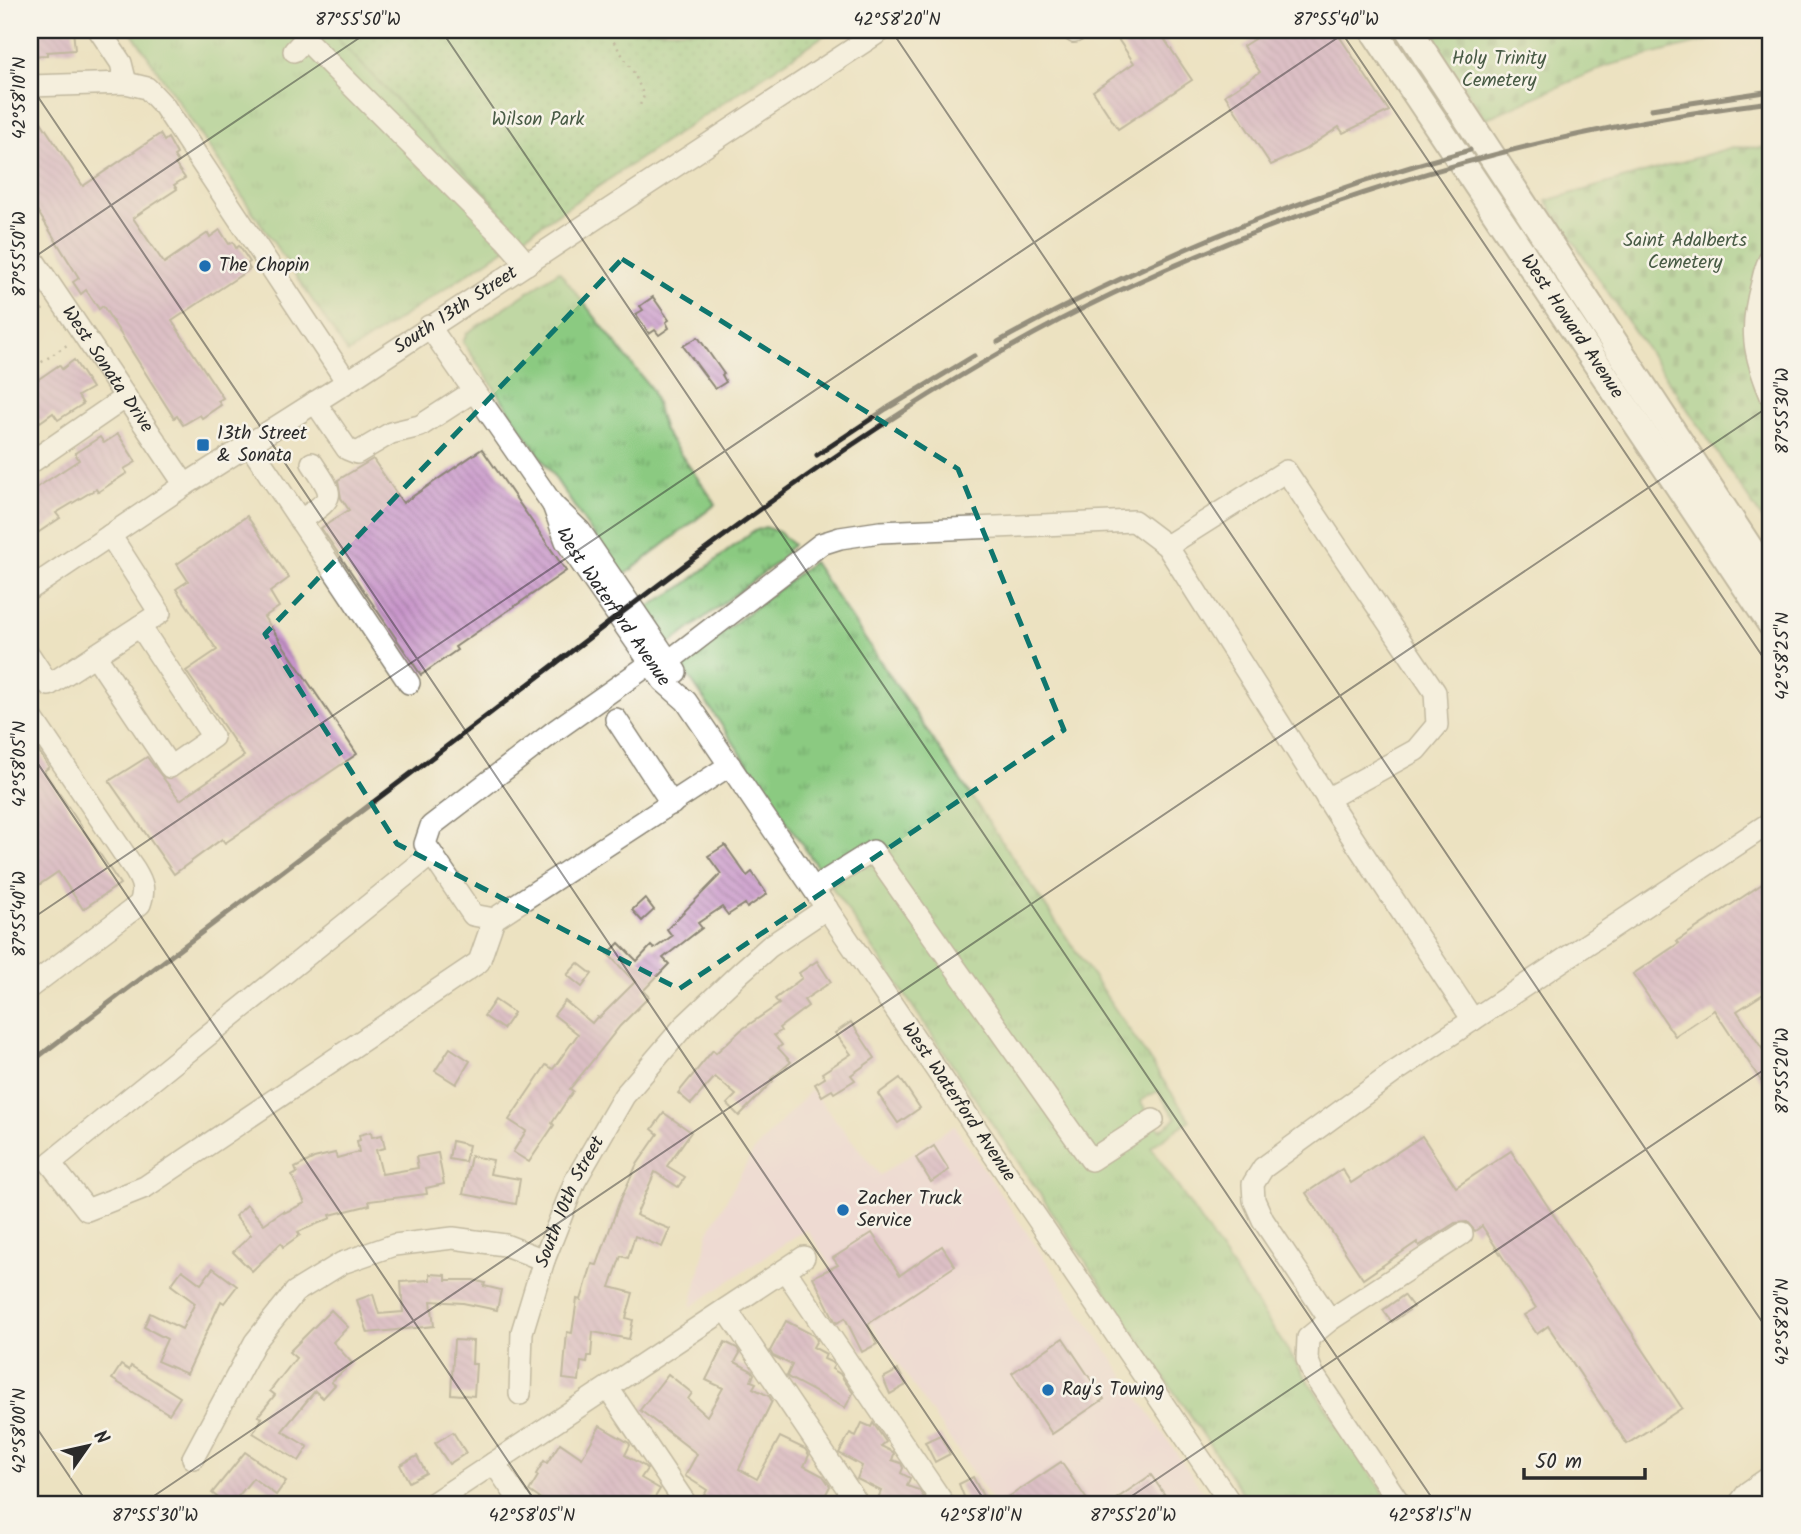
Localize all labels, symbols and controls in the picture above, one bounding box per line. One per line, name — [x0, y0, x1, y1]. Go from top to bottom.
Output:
text: 87°55'50"W — [315, 6, 401, 35]
text: 42°58'20"N — [853, 6, 941, 35]
text: 87°55'40"W — [1293, 6, 1379, 35]
park label: Holy Trinity Cemetery — [1452, 44, 1547, 96]
text: 42°58'10"N — [6, 57, 35, 139]
park label: Wilson Park — [492, 105, 585, 135]
text: 87°55'50"W — [6, 211, 35, 297]
park label: Saint Adalberts Cemetery — [1623, 226, 1747, 278]
street label: West Howard Avenue — [1512, 248, 1631, 405]
place label: The Chopin — [219, 251, 309, 281]
marker: The Chopin — [197, 258, 213, 274]
street label: South 13th Street — [388, 258, 525, 362]
street label: West Sonata Drive — [53, 300, 161, 439]
text: 87°55'30"W — [1769, 368, 1798, 454]
place label: 13th Street & Sonata — [217, 419, 308, 471]
marker: 13th Street & Sonata — [195, 437, 211, 453]
street label: West Waterford Avenue — [547, 524, 678, 693]
text: 42°58'25"N — [1769, 612, 1798, 700]
text: 42°58'05"N — [6, 721, 35, 807]
text: 87°55'40"W — [6, 871, 35, 957]
street label: West Waterford Avenue — [893, 1016, 1024, 1189]
text: 87°55'20"W — [1769, 1028, 1798, 1114]
street label: South 10th Street — [528, 1130, 613, 1271]
place label: Zacher Truck Service — [857, 1184, 962, 1236]
marker: Zacher Truck Service — [835, 1202, 851, 1218]
text: 42°58'20"N — [1769, 1278, 1798, 1366]
place label: Ray's Towing — [1062, 1375, 1165, 1405]
marker: Ray's Towing — [1040, 1382, 1056, 1398]
text: 42°58'00"N — [6, 1388, 35, 1474]
north arrow — [52, 1412, 122, 1482]
text: N — [85, 1424, 116, 1451]
scale bar — [1524, 1436, 1645, 1480]
text: 50 m — [1535, 1446, 1582, 1479]
text: 87°55'30"W — [112, 1502, 198, 1531]
text: 42°58'05"N — [489, 1502, 575, 1531]
text: 42°58'10"N — [940, 1502, 1022, 1531]
text: 87°55'20"W — [1090, 1502, 1176, 1531]
text: 42°58'15"N — [1388, 1502, 1472, 1531]

